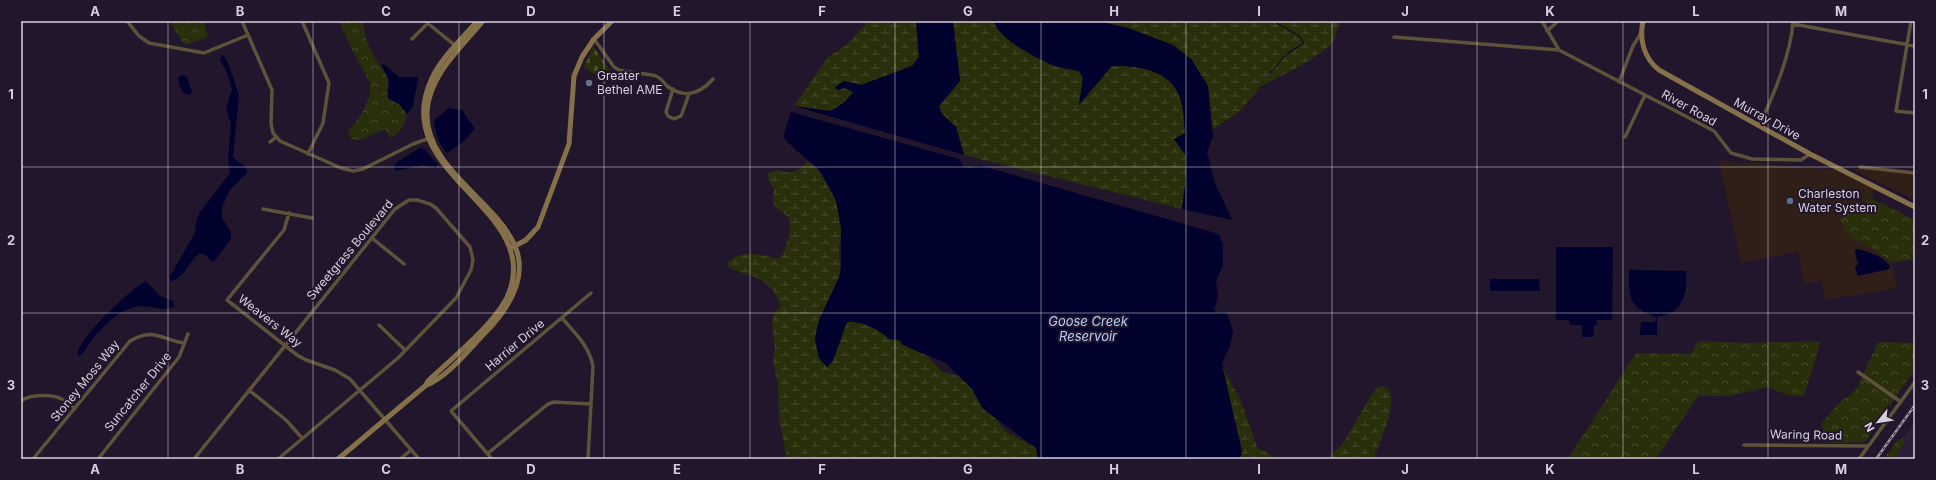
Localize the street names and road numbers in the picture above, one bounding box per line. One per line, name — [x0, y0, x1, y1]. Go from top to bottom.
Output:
street label: River Road — [1659, 86, 1720, 129]
street label: Murray Drive — [1731, 94, 1803, 143]
street label: Sweetgrass Boulevard — [303, 196, 396, 303]
street label: Weavers Way — [235, 291, 306, 350]
street label: Harrier Drive — [482, 316, 547, 374]
street label: Stoney Moss Way — [47, 336, 122, 425]
street label: Suncatcher Drive — [101, 349, 174, 434]
street label: Waring Road — [1770, 426, 1842, 443]

